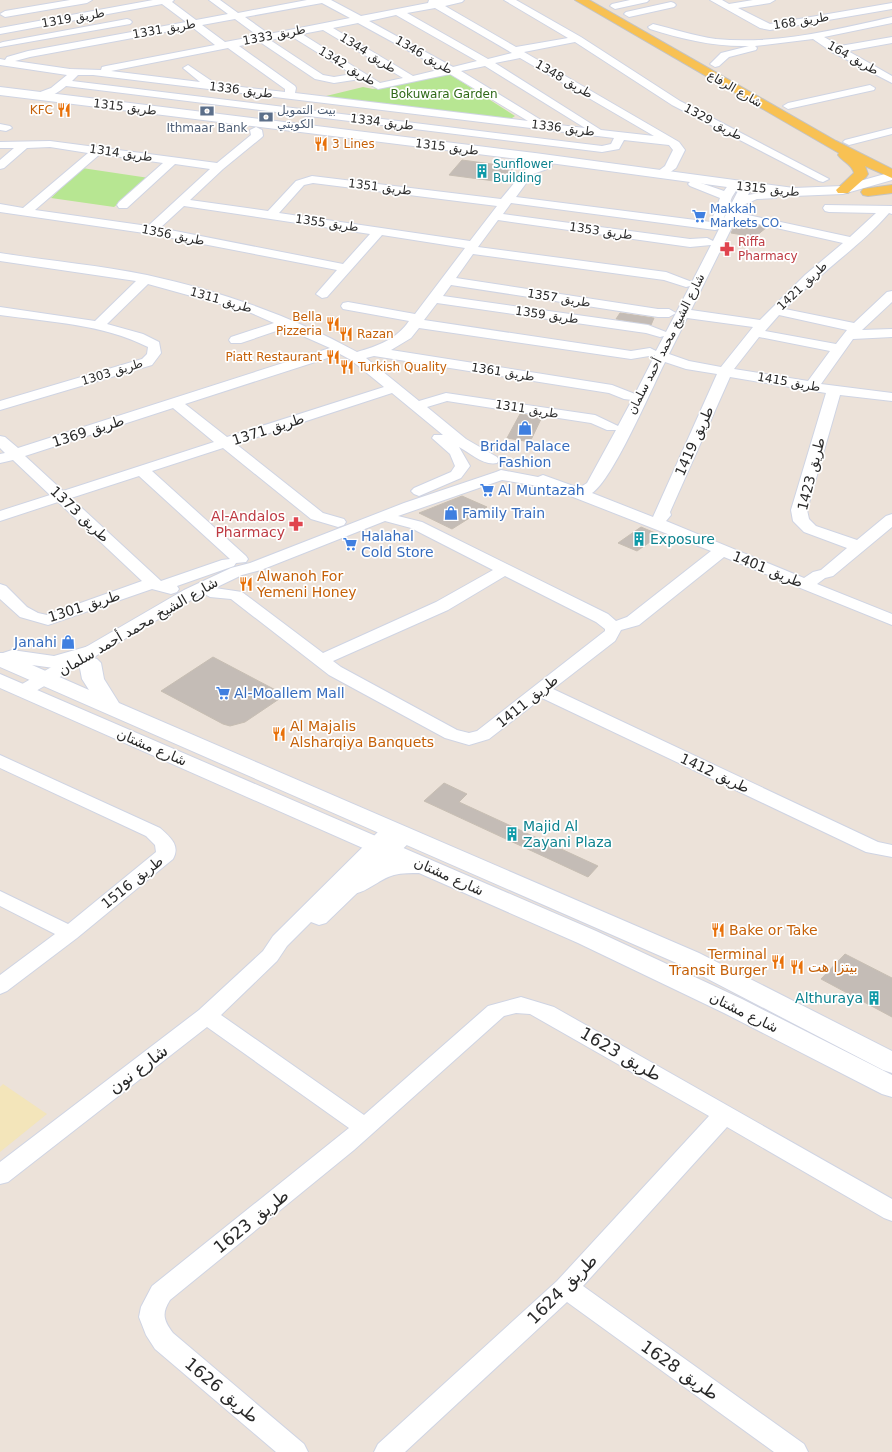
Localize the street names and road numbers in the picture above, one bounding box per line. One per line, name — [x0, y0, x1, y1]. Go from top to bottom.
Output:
street label: طريق 1319 — [40, 6, 106, 31]
street label: طريق 168 — [772, 10, 830, 33]
street label: طريق 1331 — [131, 17, 197, 42]
street label: طريق 1333 — [241, 22, 307, 49]
street label: طريق 1344 — [337, 30, 399, 77]
street label: طريق 1346 — [392, 33, 455, 78]
street label: طريق 164 — [825, 38, 881, 79]
street label: طريق 1342 — [315, 44, 378, 89]
street label: طريق 1348 — [532, 57, 595, 102]
street label: شارع الرفاع — [705, 68, 765, 111]
street label: طريق 1336 — [208, 79, 274, 102]
street label: طريق 1315 — [92, 96, 158, 119]
street label: طريق 1329 — [681, 101, 744, 144]
street label: طريق 1334 — [349, 111, 415, 134]
street label: طريق 1336 — [530, 117, 596, 140]
street label: طريق 1315 — [414, 136, 480, 159]
street label: طريق 1314 — [88, 142, 154, 165]
street label: طريق 1351 — [347, 176, 413, 199]
street label: طريق 1315 — [735, 179, 801, 200]
street label: طريق 1355 — [294, 212, 360, 235]
street label: طريق 1353 — [568, 220, 634, 243]
street label: طريق 1356 — [140, 222, 206, 249]
street label: طريق 1421 — [774, 259, 831, 314]
street label: شارع الشيخ محمد أحمد سلمان — [623, 271, 709, 417]
street label: طريق 1311 — [188, 284, 254, 316]
street label: طريق 1357 — [526, 286, 592, 311]
street label: طريق 1359 — [514, 304, 580, 327]
street label: طريق 1303 — [79, 356, 145, 389]
street label: طريق 1361 — [470, 360, 536, 385]
street label: طريق 1415 — [756, 370, 822, 395]
street label: طريق 1311 — [494, 397, 560, 422]
street label: طريق 1419 — [672, 404, 717, 479]
street label: طريق 1371 — [230, 410, 306, 449]
street label: طريق 1369 — [50, 412, 126, 451]
street label: طريق 1423 — [794, 436, 829, 512]
street label: طريق 1373 — [47, 483, 113, 546]
street label: طريق 1401 — [730, 548, 806, 591]
street label: شارع الشيخ محمد أحمد سلمان — [55, 573, 221, 679]
street label: طريق 1301 — [46, 587, 122, 626]
street label: طريق 1411 — [493, 671, 562, 731]
street label: شارع مشتان — [114, 725, 189, 770]
street label: طريق 1412 — [677, 750, 752, 797]
street label: طريق 1516 — [98, 852, 167, 912]
street label: شارع مشتان — [411, 854, 486, 899]
street label: شارع مشتان — [707, 989, 781, 1036]
street label: طريق 1623 — [577, 1023, 665, 1085]
street label: شارع نون — [104, 1040, 172, 1099]
street label: طريق 1623 — [210, 1185, 292, 1257]
street label: طريق 1624 — [523, 1250, 601, 1328]
street label: طريق 1628 — [637, 1336, 723, 1404]
street label: طريق 1626 — [181, 1353, 263, 1427]

